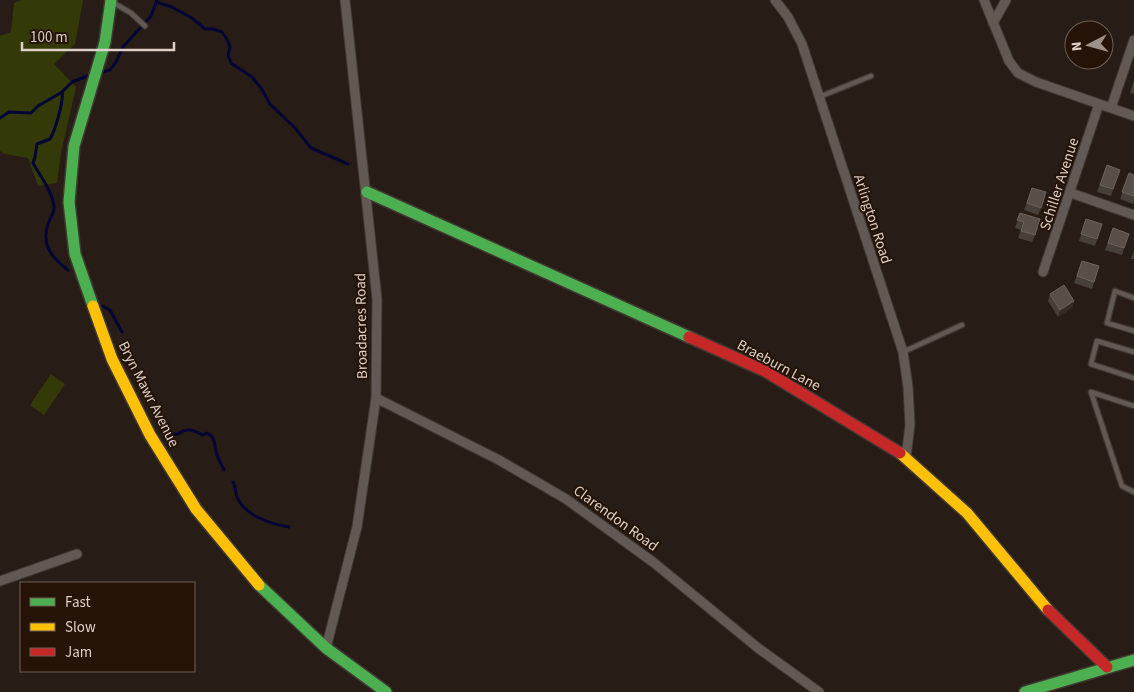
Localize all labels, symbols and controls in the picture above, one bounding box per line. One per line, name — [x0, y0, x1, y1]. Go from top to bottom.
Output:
scale bar — [22, 20, 175, 52]
north arrow — [1064, 20, 1114, 70]
text: 100 m — [30, 27, 68, 48]
text: N — [1067, 41, 1087, 52]
street label: Schiller Avenue — [1035, 135, 1084, 233]
street label: Arlington Road — [848, 172, 897, 267]
street label: Broadacres Road — [350, 273, 373, 379]
street label: Braeburn Lane — [733, 335, 824, 396]
street label: Bryn Mawr Avenue — [113, 338, 184, 451]
street label: Clarendon Road — [569, 480, 663, 556]
legend — [20, 582, 195, 672]
text: Fast — [65, 592, 91, 613]
text: Slow — [65, 617, 96, 638]
text: Jam — [65, 642, 92, 663]

